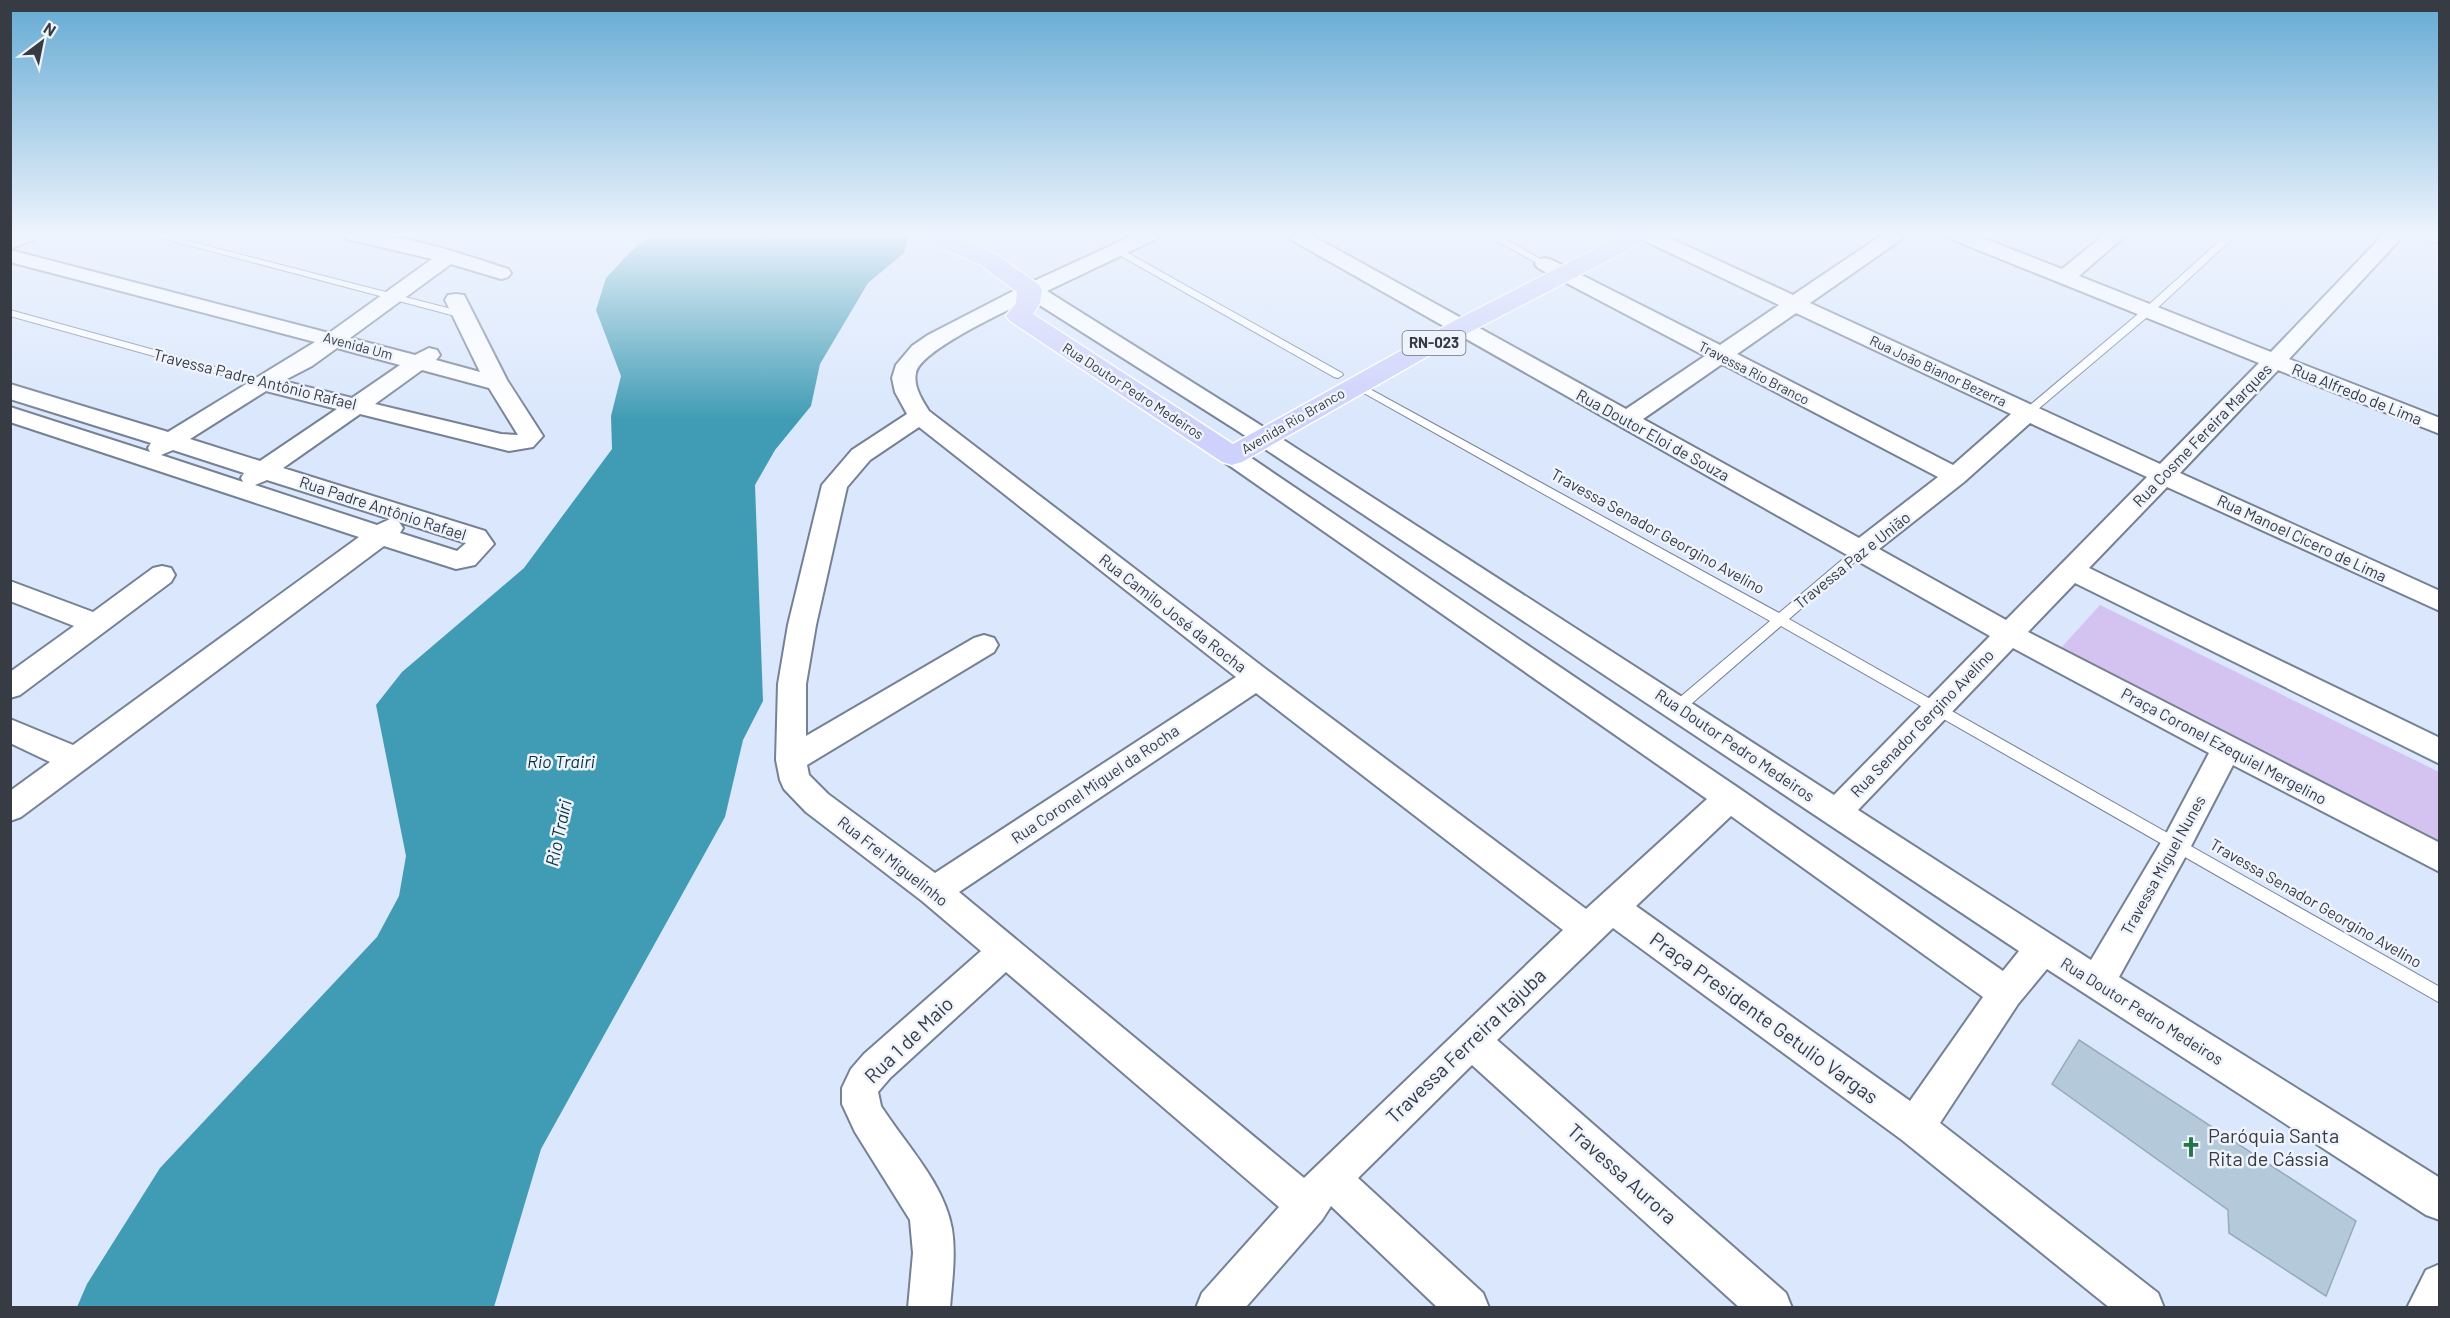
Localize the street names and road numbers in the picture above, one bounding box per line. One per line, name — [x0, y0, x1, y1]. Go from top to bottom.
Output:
street label: Avenida Um — [321, 328, 395, 363]
road number: RN-023 — [1402, 331, 1466, 355]
street label: Rua João Bianor Bezerra — [1867, 331, 2009, 410]
street label: Travessa Rio Branco — [1696, 337, 1813, 408]
street label: Rua Doutor Pedro Medeiros — [1060, 339, 1207, 443]
street label: Travessa Padre Antônio Rafael — [151, 344, 359, 413]
street label: Rua Cosme Fereira Marques — [2128, 359, 2275, 510]
street label: Rua Alfredo de Lima — [2289, 359, 2425, 428]
street label: Avenida Rio Branco — [1238, 384, 1347, 457]
street label: Rua Doutor Eloi de Souza — [1573, 385, 1733, 485]
street label: Travessa Senador Georgino Avelino — [1548, 464, 1768, 597]
street label: Rua Padre Antônio Rafael — [297, 472, 469, 544]
street label: Rua Manoel Cícero de Lima — [2215, 490, 2390, 585]
street label: Travessa Paz e União — [1790, 507, 1914, 612]
street label: Rua Camilo José da Rocha — [1096, 549, 1251, 676]
street label: Rua Senador Gergino Avelino — [1846, 645, 1997, 800]
street label: Praça Coronel Ezequiel Mergelino — [2118, 683, 2330, 808]
street label: Rua Doutor Pedro Medeiros — [1652, 684, 1818, 805]
street label: Rua Coronel Miguel da Rocha — [1007, 720, 1182, 847]
street label: Travessa Miguel Nunes — [2116, 792, 2209, 938]
street label: Rua Frei Miguelinho — [834, 812, 952, 910]
street label: Travessa Senador Georgino Avelino — [2207, 834, 2426, 971]
street label: Praça Presidente Getulio Vargas — [1646, 926, 1883, 1108]
street label: Rua Doutor Pedro Medeiros — [2058, 953, 2227, 1068]
street label: Travessa Ferreira Itajuba — [1380, 963, 1550, 1128]
street label: Rua 1 de Maio — [859, 991, 958, 1088]
street label: Travessa Aurora — [1563, 1118, 1682, 1229]

